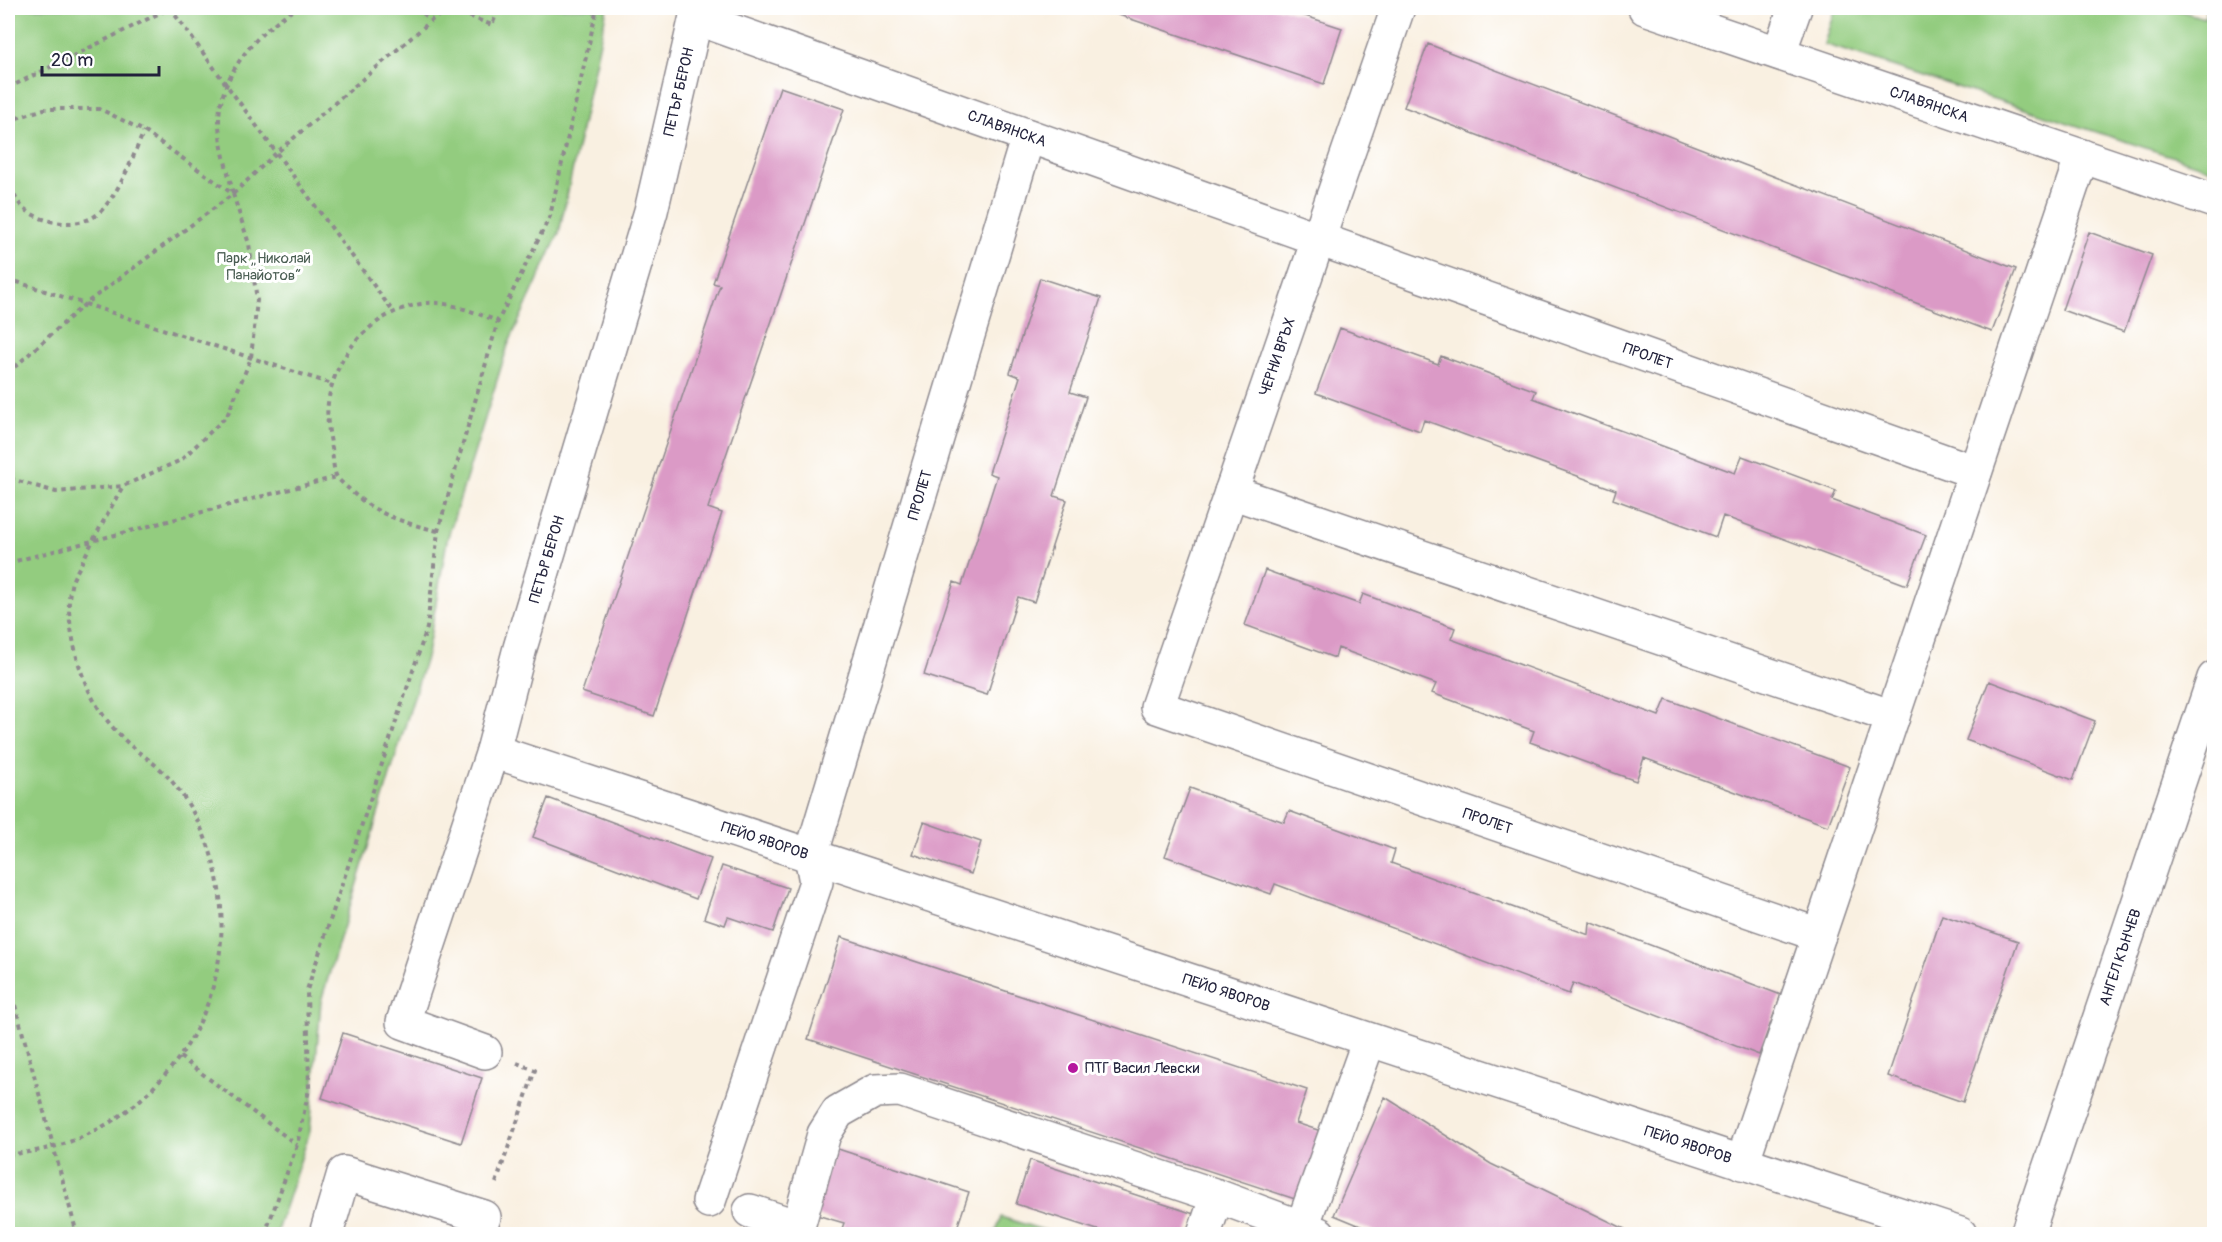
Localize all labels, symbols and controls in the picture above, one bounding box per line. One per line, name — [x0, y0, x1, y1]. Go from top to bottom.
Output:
scale bar — [42, 39, 159, 77]
street label: ПЕТЪР БЕРОН — [660, 46, 699, 138]
text: 20 m — [51, 49, 93, 72]
street label: СЛАВЯНСКА — [1887, 83, 1971, 127]
street label: СЛАВЯНСКА — [965, 106, 1049, 152]
park label: Парк „Николай Панайотов“ — [217, 249, 311, 285]
street label: ЧЕРНИ ВРЪХ — [1255, 316, 1300, 399]
street label: ПРОЛЕТ — [1620, 339, 1675, 374]
street label: ПРОЛЕТ — [904, 468, 937, 522]
street label: ПЕТЪР БЕРОН — [525, 513, 569, 605]
street label: ПРОЛЕТ — [1460, 804, 1515, 839]
street label: ПЕЙО ЯВОРОВ — [718, 818, 811, 864]
street label: АНГЕЛ КЪНЧЕВ — [2095, 906, 2146, 1008]
street label: ПЕЙО ЯВОРОВ — [1180, 970, 1272, 1016]
place label: ПТГ Васил Левски — [1085, 1059, 1200, 1078]
marker: ПТГ Васил Левски — [1066, 1061, 1080, 1075]
street label: ПЕЙО ЯВОРОВ — [1642, 1122, 1734, 1168]

